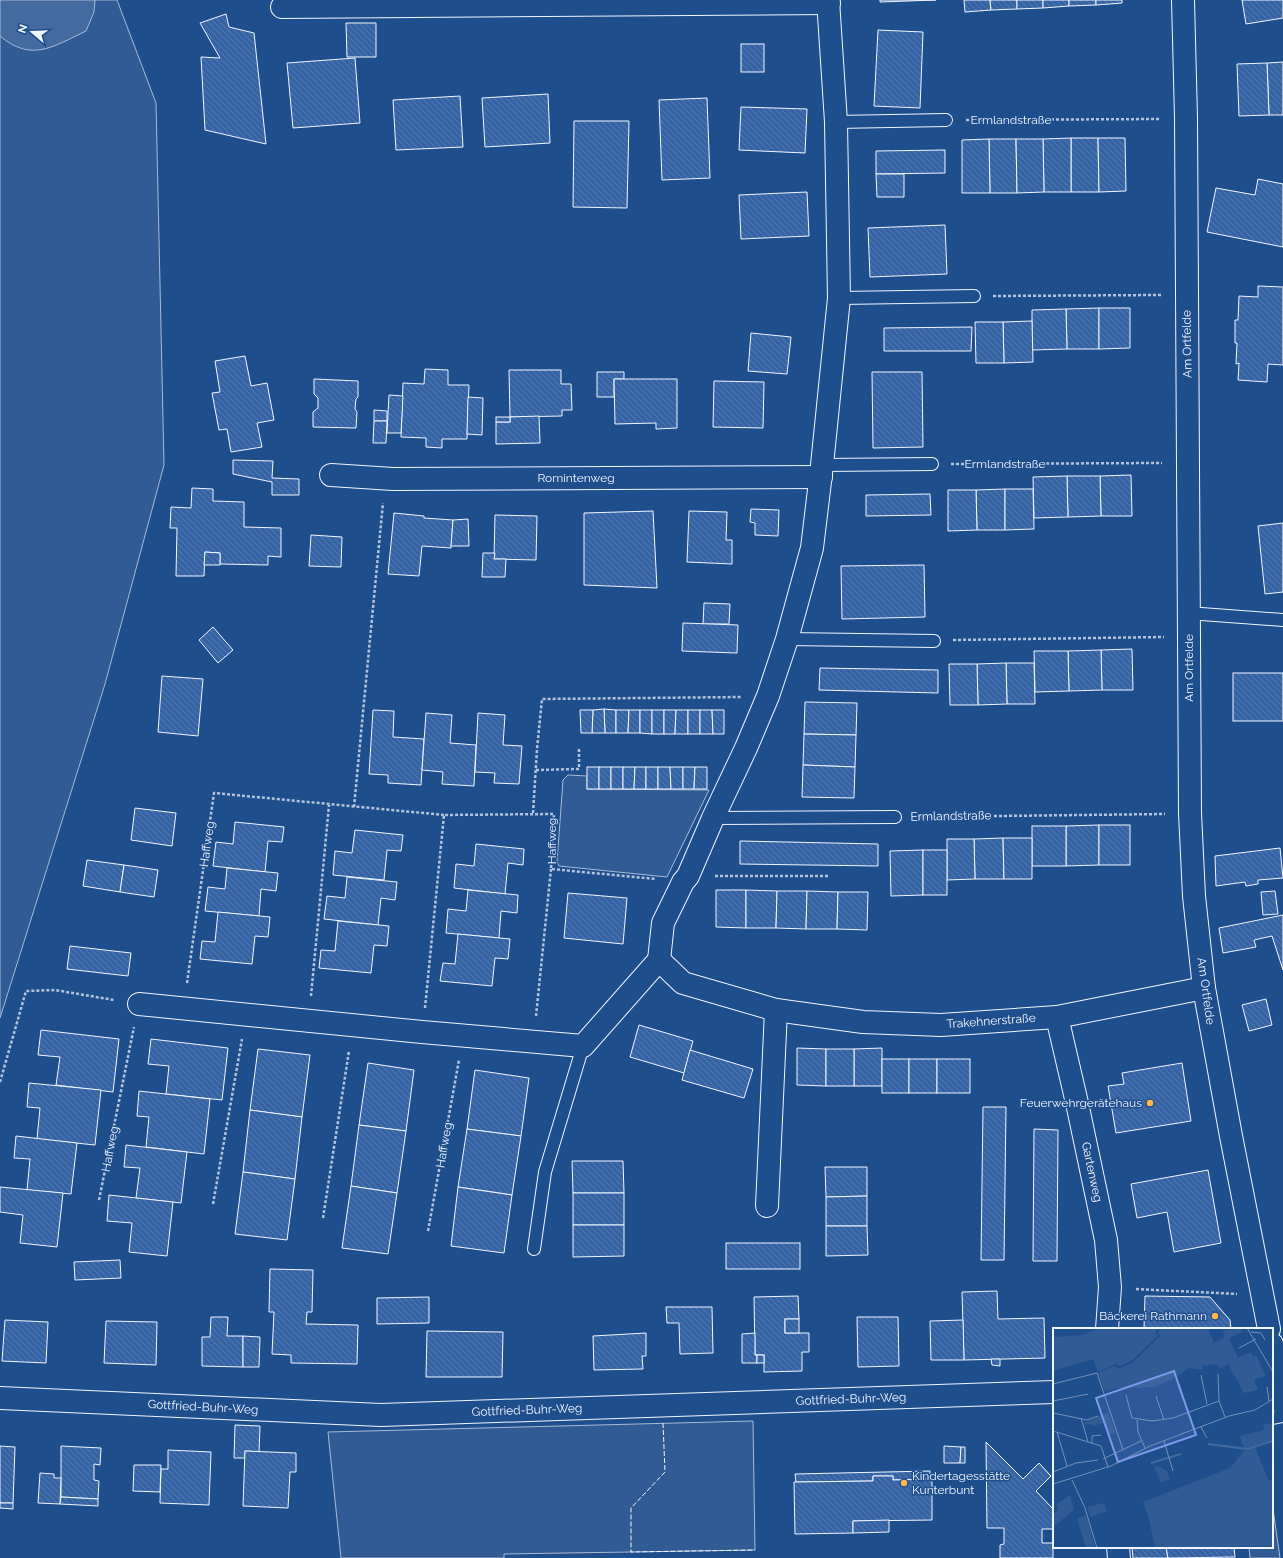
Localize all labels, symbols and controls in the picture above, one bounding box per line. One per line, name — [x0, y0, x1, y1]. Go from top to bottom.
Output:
north arrow — [12, 12, 52, 52]
text: N — [16, 23, 31, 35]
street label: Ermlandstraße — [971, 113, 1051, 127]
street label: Am Ortfelde — [1179, 310, 1195, 378]
street label: Ermlandstraße — [965, 457, 1045, 471]
street label: Romintenweg — [537, 471, 615, 485]
street label: Am Ortfelde — [1182, 634, 1196, 702]
street label: Ermlandstraße — [910, 808, 992, 824]
street label: Haffweg — [545, 818, 559, 864]
street label: Haffweg — [197, 820, 217, 868]
street label: Am Ortfelde — [1194, 956, 1218, 1026]
street label: Trakehnerstraße — [946, 1011, 1036, 1031]
place label: Feuerwehrgerätehaus — [1020, 1096, 1142, 1110]
marker: Feuerwehrgerätehaus — [1145, 1098, 1155, 1108]
street label: Haffweg — [433, 1121, 455, 1169]
street label: Haffweg — [99, 1125, 121, 1173]
street label: Gartenweg — [1079, 1141, 1105, 1203]
place label: Bäckerei Rathmann — [1099, 1309, 1207, 1323]
marker: Bäckerei Rathmann — [1210, 1311, 1220, 1321]
inset map — [1053, 1328, 1273, 1548]
street label: Gottfried-Buhr-Weg — [795, 1390, 907, 1408]
street label: Gottfried-Buhr-Weg — [147, 1397, 259, 1417]
street label: Gottfried-Buhr-Weg — [471, 1401, 583, 1419]
place label: Kindertagesstätte Kunterbunt — [912, 1469, 1010, 1497]
marker: Kindertagesstätte Kunterbunt — [899, 1478, 909, 1488]

